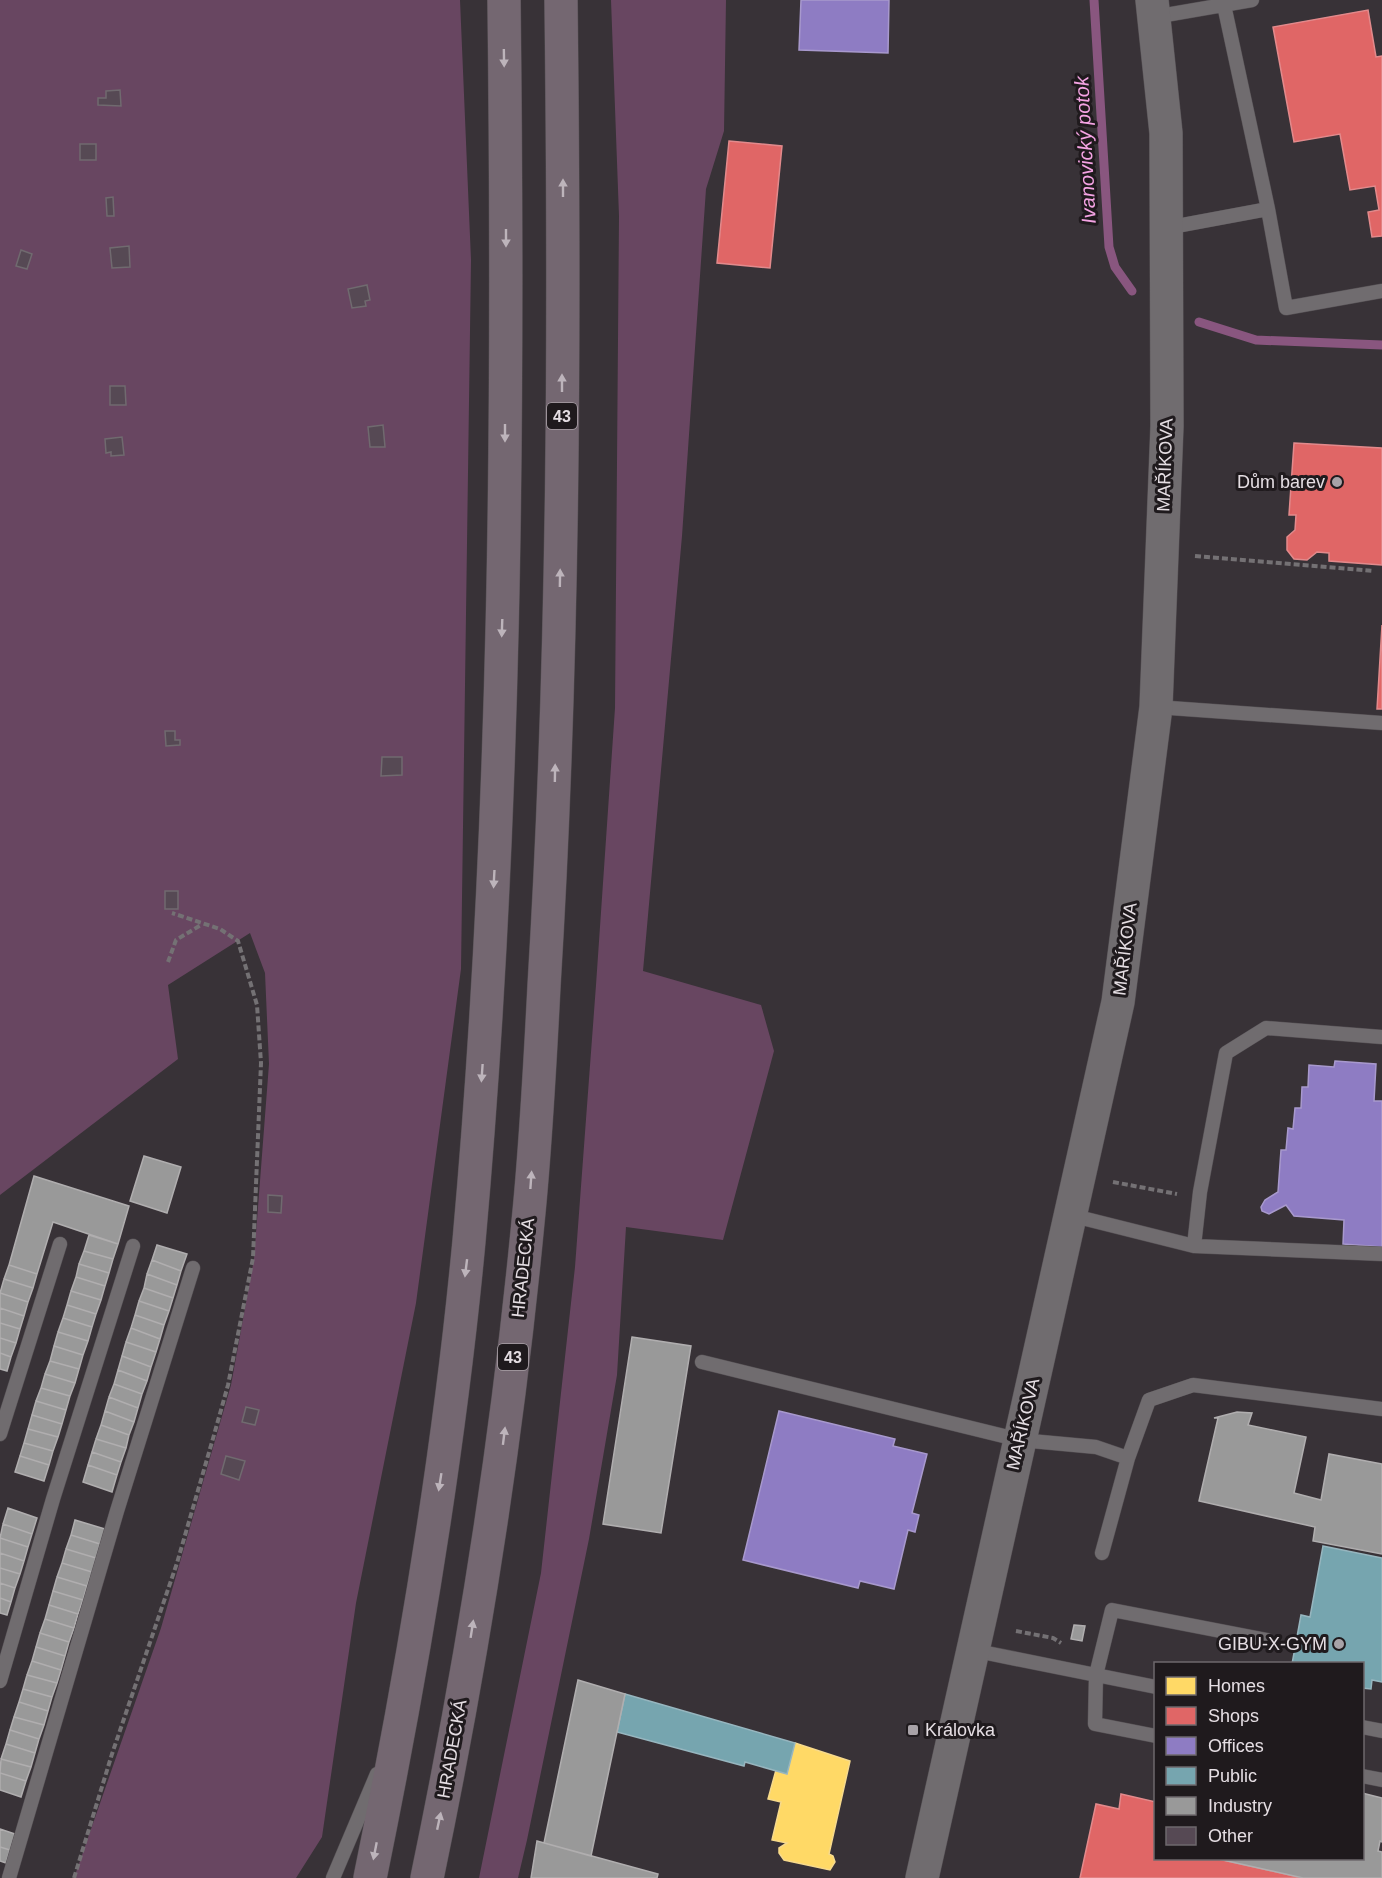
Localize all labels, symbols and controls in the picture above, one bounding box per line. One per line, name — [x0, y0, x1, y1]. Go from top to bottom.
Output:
one-way arrow — [500, 49, 509, 68]
water label: Ivanovický potok — [1070, 75, 1100, 224]
one-way arrow — [558, 178, 568, 197]
one-way arrow — [501, 229, 511, 248]
one-way arrow — [557, 373, 567, 392]
road number: 43 — [547, 403, 577, 429]
street label: MAŘÍKOVA — [1153, 418, 1177, 512]
one-way arrow — [500, 424, 510, 443]
place label: Dům barev — [1237, 472, 1325, 492]
marker: Dům barev — [1330, 475, 1344, 489]
one-way arrow — [555, 568, 565, 587]
one-way arrow — [497, 619, 506, 638]
one-way arrow — [550, 763, 560, 782]
one-way arrow — [489, 869, 498, 888]
street label: MAŘÍKOVA — [1109, 901, 1141, 997]
one-way arrow — [477, 1064, 486, 1083]
one-way arrow — [526, 1170, 536, 1189]
street label: HRADECKÁ — [508, 1217, 538, 1319]
one-way arrow — [461, 1258, 470, 1277]
road number: 43 — [498, 1344, 528, 1370]
street label: MAŘÍKOVA — [1003, 1376, 1043, 1472]
one-way arrow — [499, 1427, 508, 1446]
one-way arrow — [435, 1473, 444, 1492]
one-way arrow — [468, 1619, 477, 1638]
place label: GIBU-X-GYM — [1218, 1634, 1327, 1654]
marker: GIBU-X-GYM — [1332, 1637, 1346, 1651]
legend — [1154, 1662, 1364, 1860]
text: Homes — [1208, 1676, 1265, 1696]
street label: HRADECKÁ — [433, 1698, 471, 1800]
text: Shops — [1208, 1706, 1259, 1726]
place label: Královka — [925, 1720, 996, 1740]
marker: Královka — [906, 1723, 920, 1737]
text: Offices — [1208, 1736, 1264, 1756]
text: Public — [1208, 1766, 1257, 1786]
text: Industry — [1208, 1796, 1272, 1816]
one-way arrow — [435, 1811, 444, 1830]
text: Other — [1208, 1826, 1253, 1846]
one-way arrow — [370, 1842, 379, 1861]

